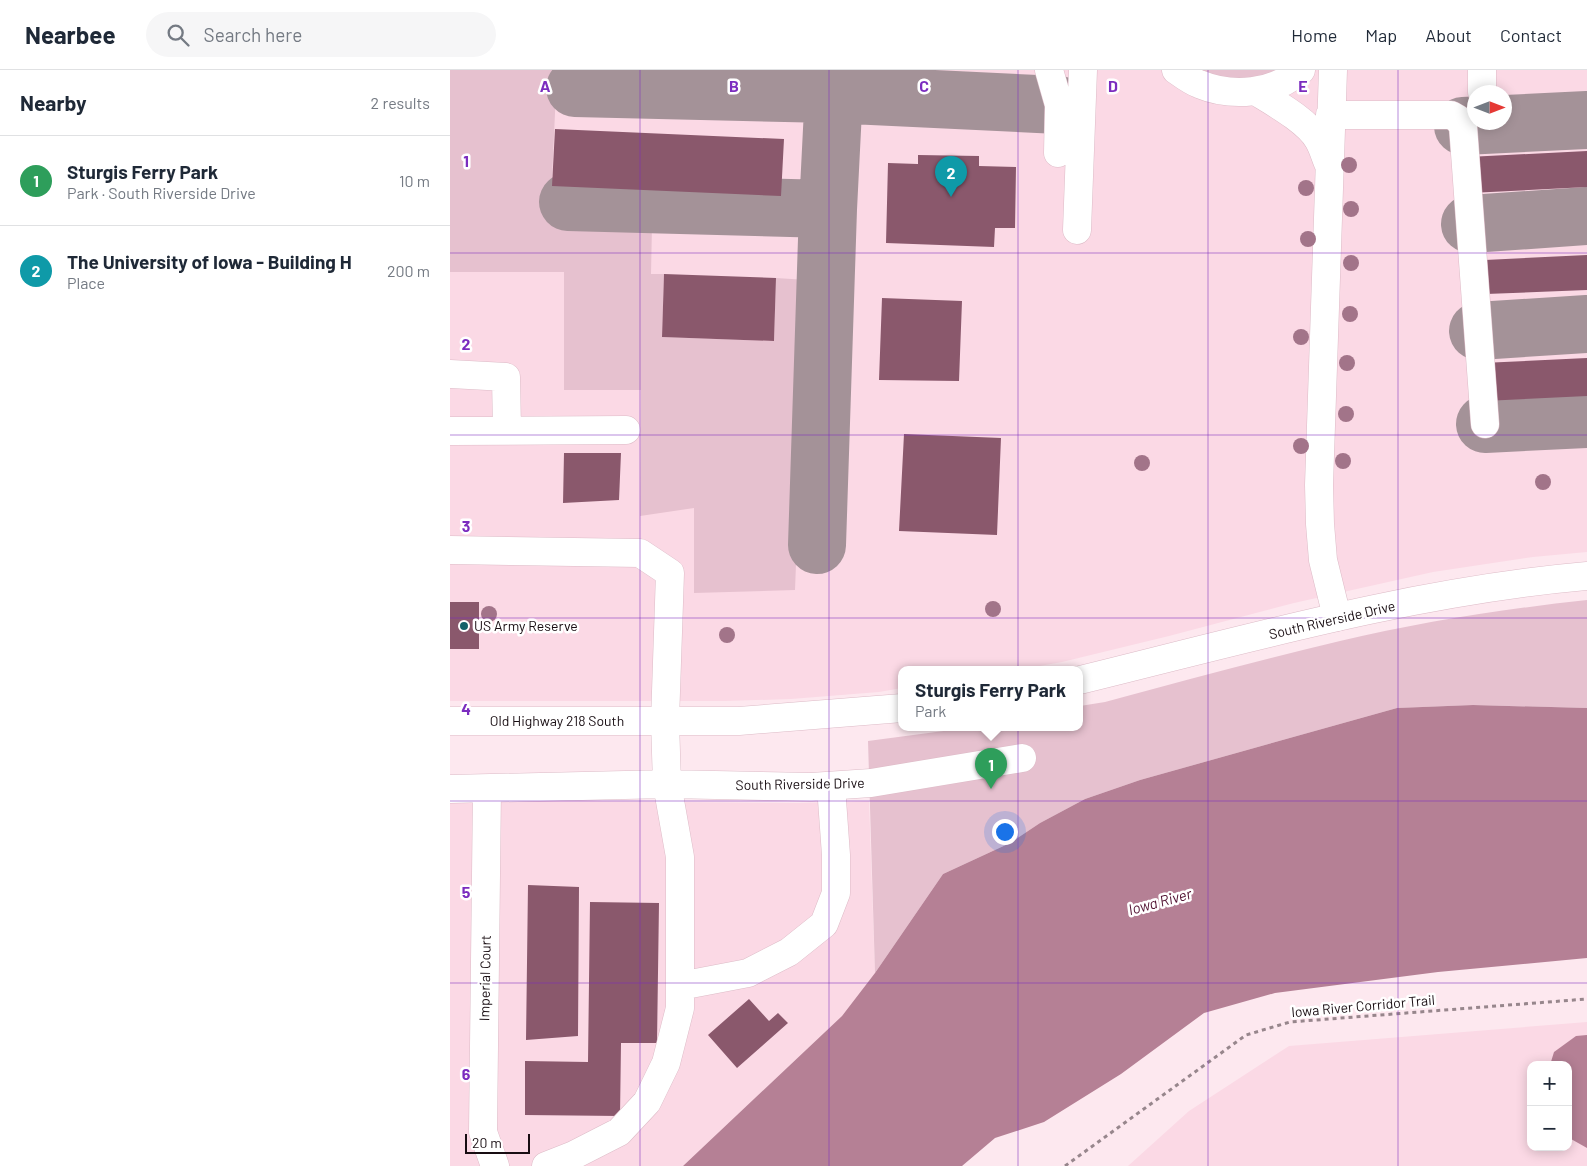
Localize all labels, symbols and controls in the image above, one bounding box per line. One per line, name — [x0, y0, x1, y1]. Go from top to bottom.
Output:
search box — [146, 12, 496, 57]
text: Nearbee — [25, 20, 116, 49]
icon: search — [164, 21, 192, 49]
text: Search here — [204, 23, 302, 46]
text: Home — [1291, 24, 1337, 46]
text: Map — [1365, 24, 1397, 46]
text: About — [1425, 24, 1472, 46]
text: Contact — [1500, 24, 1562, 46]
text: A — [540, 76, 551, 95]
text: B — [729, 76, 739, 95]
text: C — [919, 76, 929, 95]
text: D — [1108, 76, 1118, 95]
text: E — [1298, 76, 1308, 95]
north arrow — [1467, 85, 1512, 130]
text: Nearby — [20, 90, 86, 115]
text: 2 results — [371, 93, 430, 112]
text: 1 — [463, 151, 469, 170]
pin: 2 — [935, 156, 967, 197]
text: Sturgis Ferry Park — [67, 160, 218, 183]
text: 1 — [33, 171, 39, 190]
text: 10 m — [399, 171, 430, 190]
text: Park · South Riverside Drive — [67, 183, 256, 202]
text: The University of Iowa - Building H — [67, 250, 352, 273]
text: 2 — [32, 261, 40, 280]
text: 200 m — [387, 261, 430, 280]
text: Place — [67, 273, 105, 292]
text: 2 — [462, 334, 471, 353]
text: 3 — [462, 516, 470, 535]
street label: South Riverside Drive — [1267, 597, 1397, 642]
place label: US Army Reserve — [474, 617, 578, 634]
marker: US Army Reserve — [458, 620, 470, 632]
popup — [898, 666, 1083, 731]
text: Sturgis Ferry Park — [915, 678, 1066, 701]
text: 4 — [461, 699, 471, 718]
text: Park — [915, 701, 946, 720]
street label: Old Highway 218 South — [490, 712, 624, 729]
pin: 1 — [975, 748, 1007, 789]
street label: South Riverside Drive — [735, 774, 865, 793]
your location — [992, 819, 1018, 845]
text: 5 — [462, 882, 471, 901]
water label: Iowa River — [1126, 884, 1194, 918]
street label: Imperial Court — [475, 935, 494, 1021]
street label: Iowa River Corridor Trail — [1290, 991, 1435, 1020]
map controls — [1527, 1061, 1572, 1151]
button: + — [1527, 1061, 1572, 1106]
text: 6 — [462, 1064, 471, 1083]
button: − — [1527, 1106, 1572, 1151]
scale bar — [465, 1131, 530, 1154]
text: 20 m — [472, 1134, 502, 1151]

